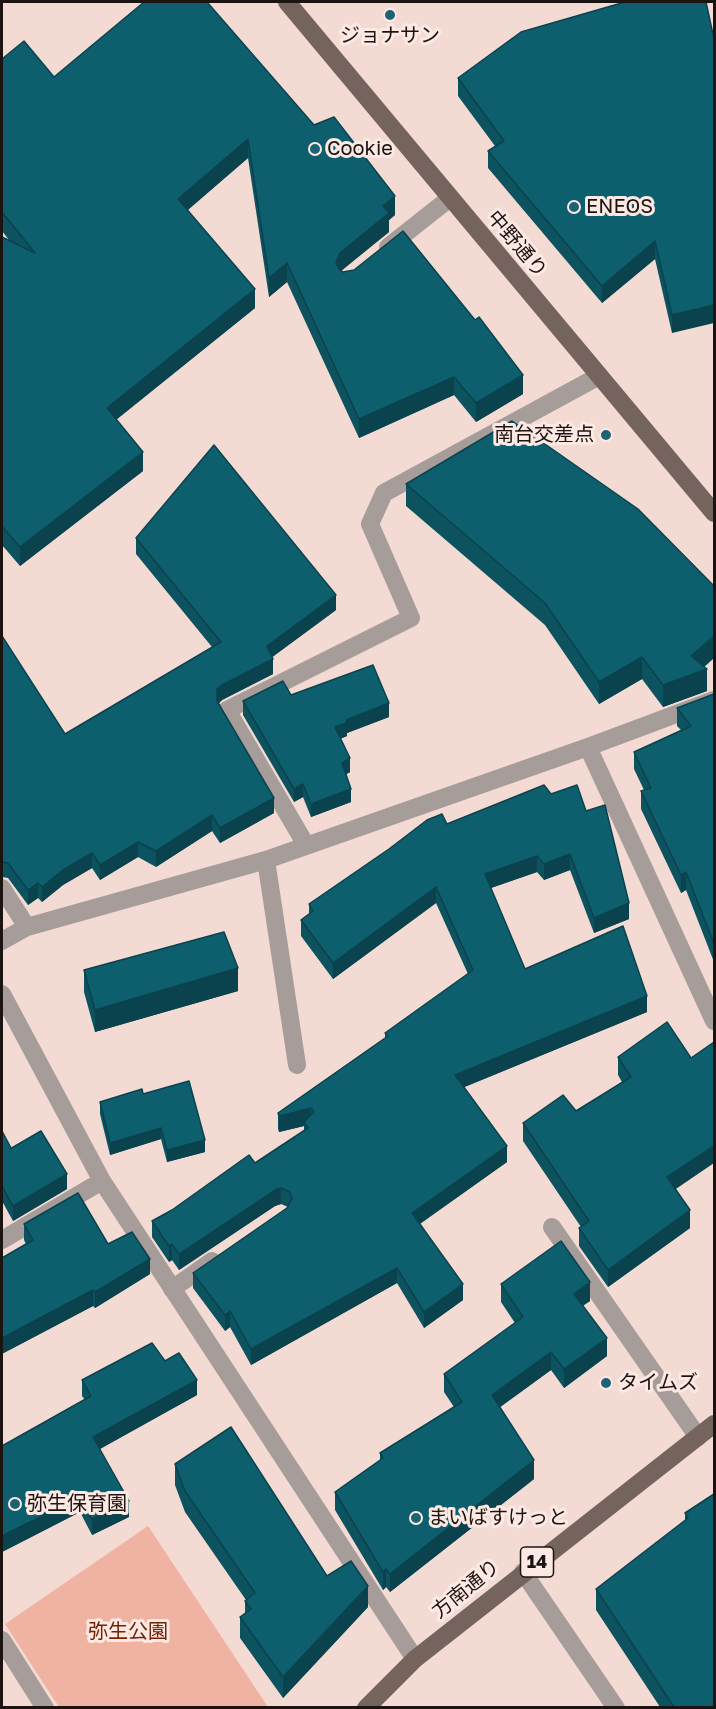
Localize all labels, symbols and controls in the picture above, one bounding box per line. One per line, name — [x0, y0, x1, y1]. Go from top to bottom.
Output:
marker: ジョナサン — [383, 8, 397, 22]
place label: ジョナサン — [340, 24, 440, 48]
place label: Cookie — [327, 137, 393, 161]
marker: Cookie — [308, 142, 322, 156]
place label: ENEOS — [586, 195, 653, 219]
marker: ENEOS — [567, 200, 581, 214]
street label: 中野通り — [482, 206, 552, 282]
place label: 南台交差点 — [494, 423, 594, 447]
marker: 南台交差点 — [599, 428, 613, 442]
place label: タイムズ — [618, 1371, 698, 1395]
marker: タイムズ — [599, 1376, 613, 1390]
place label: 弥生保育園 — [27, 1492, 127, 1516]
marker: 弥生保育園 — [8, 1497, 22, 1511]
place label: まいばすけっと — [428, 1506, 568, 1530]
marker: まいばすけっと — [409, 1511, 423, 1525]
road number: 14 — [520, 1547, 554, 1577]
street label: 方南通り — [427, 1555, 505, 1623]
park label: 弥生公園 — [88, 1620, 168, 1644]

